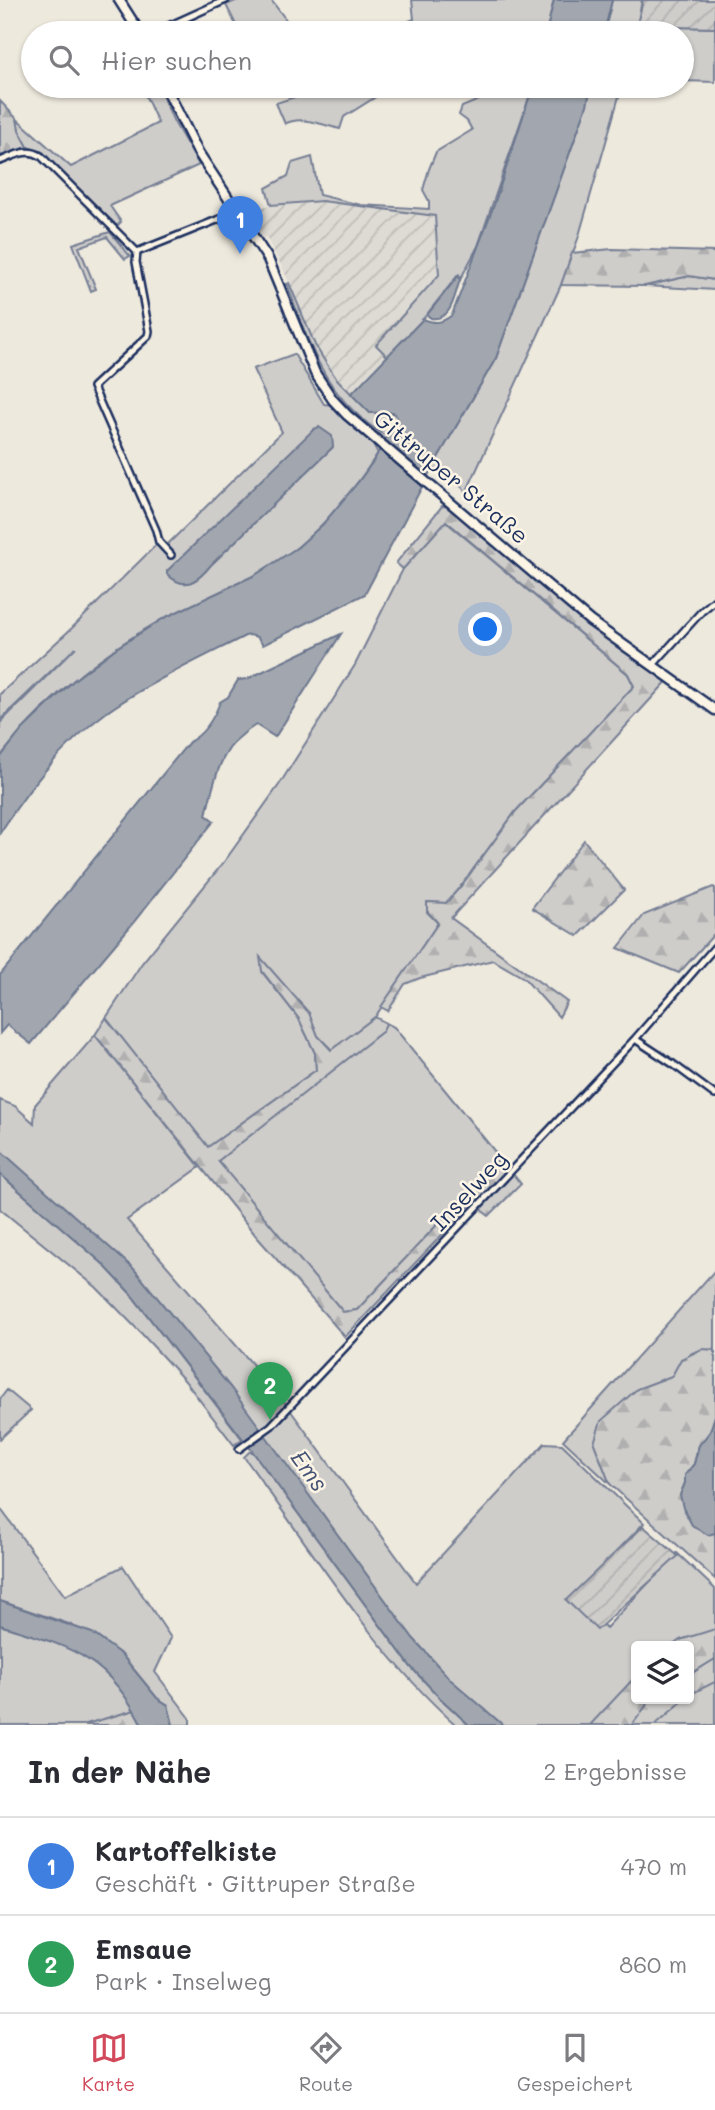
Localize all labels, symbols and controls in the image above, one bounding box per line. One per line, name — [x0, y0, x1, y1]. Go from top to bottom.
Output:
search box — [21, 21, 694, 98]
icon: search — [45, 41, 83, 79]
text: Hier suchen — [101, 43, 252, 77]
pin: 1 — [217, 196, 263, 254]
street label: Gittruper Straße — [368, 403, 535, 550]
your location — [468, 612, 502, 646]
street label: Inselweg — [423, 1144, 513, 1237]
pin: 2 — [247, 1362, 293, 1420]
water label: Ems — [285, 1443, 336, 1497]
map controls — [631, 1641, 694, 1704]
button: layers — [631, 1641, 694, 1704]
text: In der Nähe — [28, 1751, 211, 1791]
text: 2 Ergebnisse — [544, 1756, 687, 1786]
text: Kartoffelkiste — [95, 1834, 277, 1868]
text: 1 — [46, 1851, 56, 1881]
text: 470 m — [621, 1851, 687, 1881]
text: Geschäft · Gittruper Straße — [95, 1868, 416, 1898]
text: Emsaue — [95, 1932, 192, 1966]
text: 2 — [45, 1949, 57, 1979]
text: 860 m — [619, 1949, 687, 1979]
text: Park · Inselweg — [95, 1966, 271, 1996]
tab: Karte — [82, 2029, 135, 2096]
tab: Route — [299, 2029, 353, 2096]
tab: Gespeichert — [517, 2029, 633, 2096]

